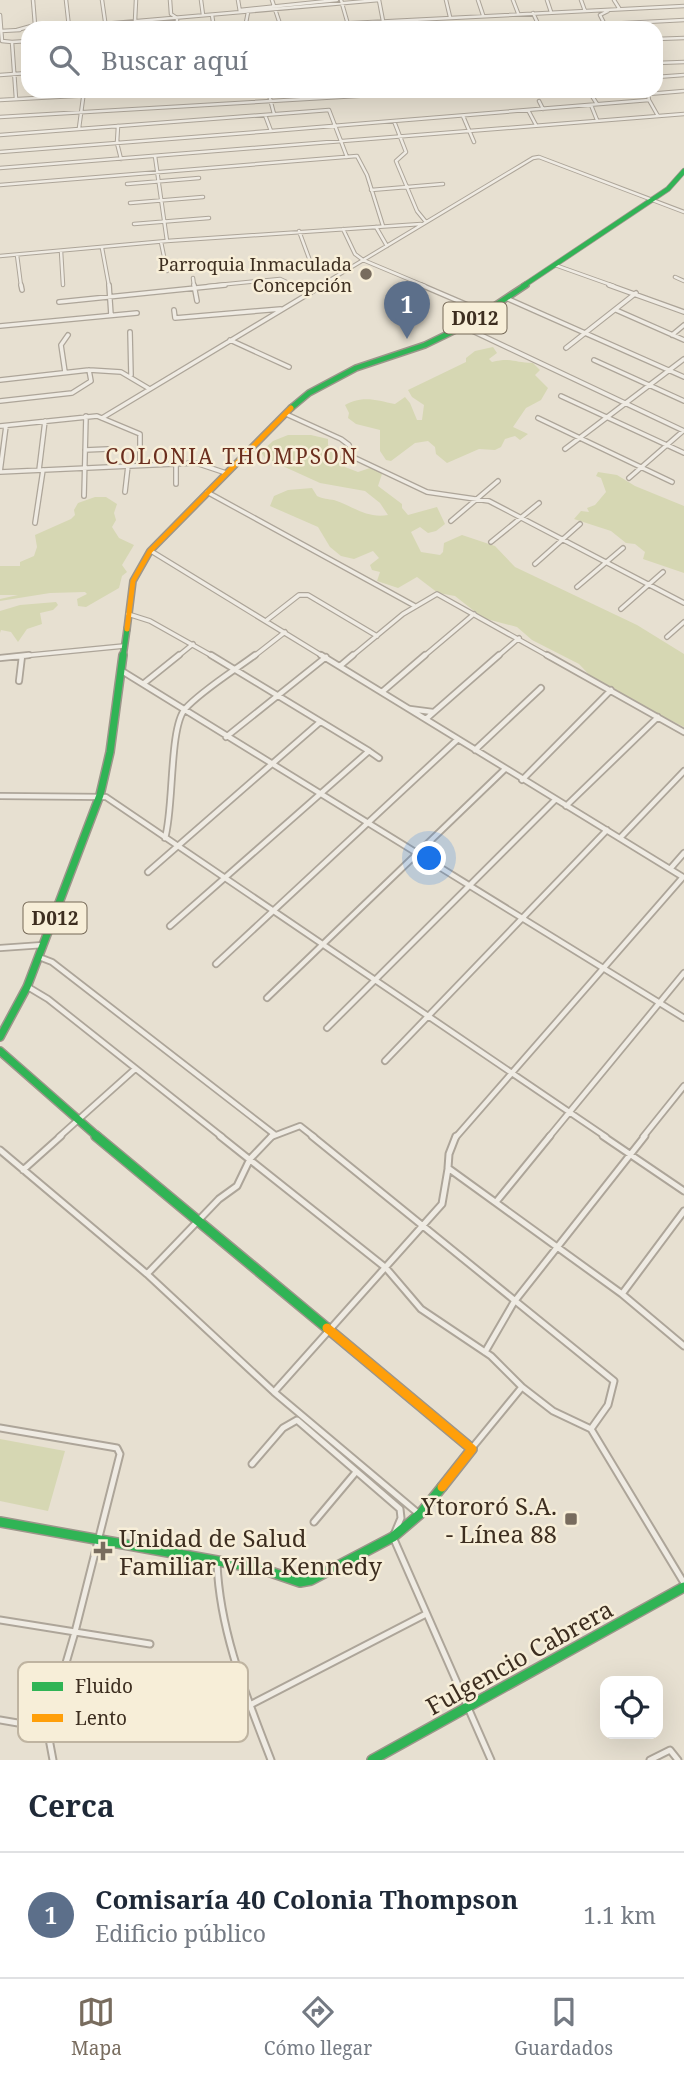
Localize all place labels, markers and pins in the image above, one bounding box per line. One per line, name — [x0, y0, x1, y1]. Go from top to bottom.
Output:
place label: Parroquia Inmaculada Concepción — [158, 252, 352, 297]
marker: Parroquia Inmaculada Concepción — [358, 266, 374, 282]
pin: 1 — [384, 281, 430, 339]
place label: Ytororó S.A. - Línea 88 — [420, 1489, 557, 1550]
marker: Ytororó S.A. - Línea 88 — [563, 1511, 579, 1527]
place label: Unidad de Salud Familiar Villa Kennedy — [119, 1521, 382, 1582]
marker: Unidad de Salud Familiar Villa Kennedy — [93, 1541, 113, 1561]

